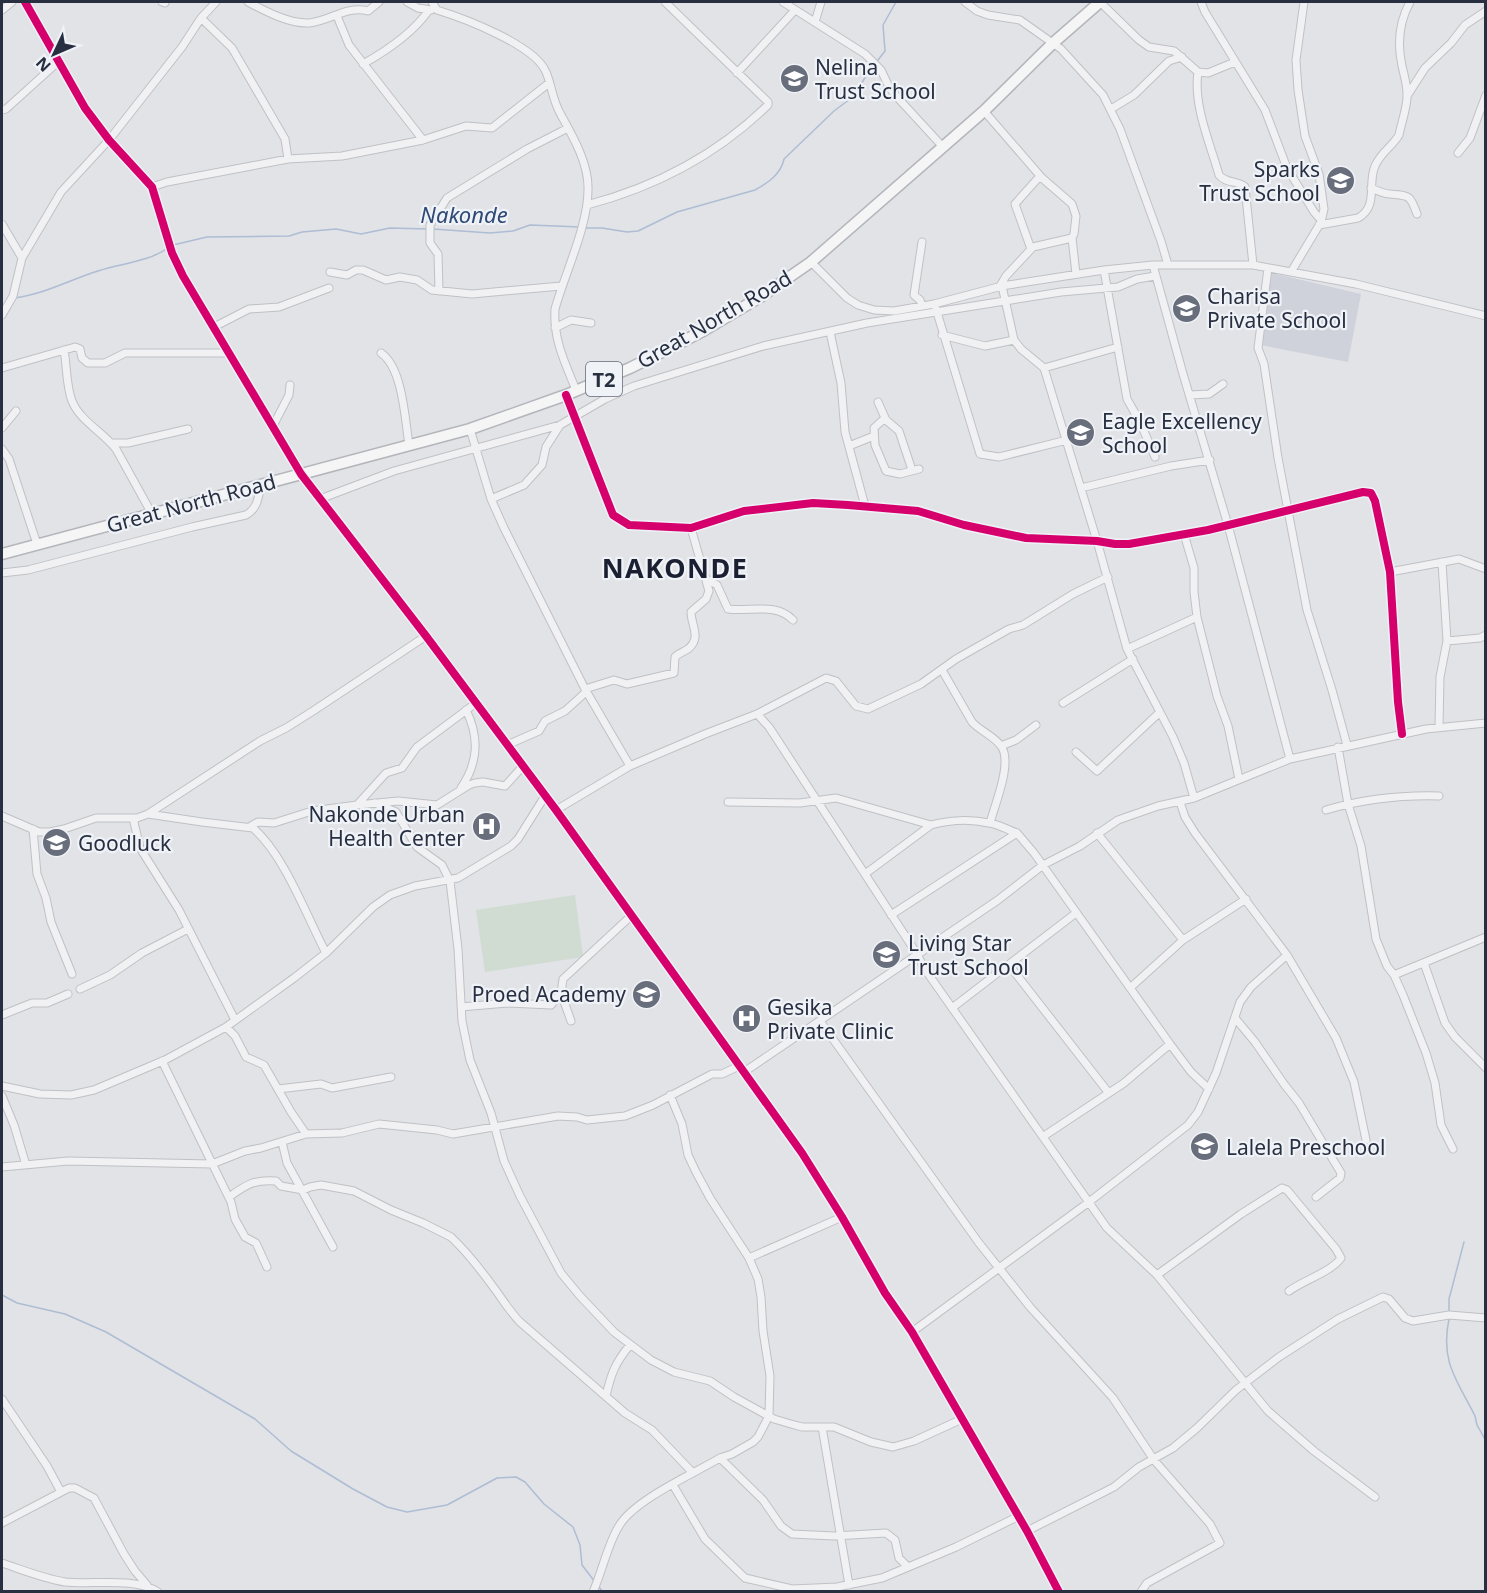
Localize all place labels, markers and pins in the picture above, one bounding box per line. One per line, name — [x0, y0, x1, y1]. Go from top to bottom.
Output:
place label: Nelina Trust School — [815, 53, 936, 105]
school or university icon: Nelina Trust School — [778, 63, 810, 95]
place label: Sparks Trust School — [1199, 155, 1320, 207]
school or university icon: Sparks Trust School — [1325, 165, 1357, 197]
place label: Charisa Private School — [1207, 282, 1347, 334]
school or university icon: Charisa Private School — [1170, 292, 1202, 324]
place label: Eagle Excellency School — [1102, 407, 1262, 459]
school or university icon: Eagle Excellency School — [1065, 417, 1097, 449]
place label: Nakonde Urban Health Center — [308, 800, 465, 852]
hospital icon: Nakonde Urban Health Center — [470, 810, 502, 842]
school or university icon: Goodluck — [41, 827, 73, 859]
place label: Goodluck — [78, 829, 172, 857]
place label: Living Star Trust School — [908, 929, 1029, 981]
school or university icon: Living Star Trust School — [871, 939, 903, 971]
school or university icon: Proed Academy — [631, 978, 663, 1010]
place label: Proed Academy — [472, 980, 626, 1008]
place label: Gesika Private Clinic — [767, 993, 894, 1045]
hospital icon: Gesika Private Clinic — [730, 1003, 762, 1035]
school or university icon: Lalela Preschool — [1189, 1131, 1221, 1163]
place label: Lalela Preschool — [1226, 1133, 1385, 1161]

